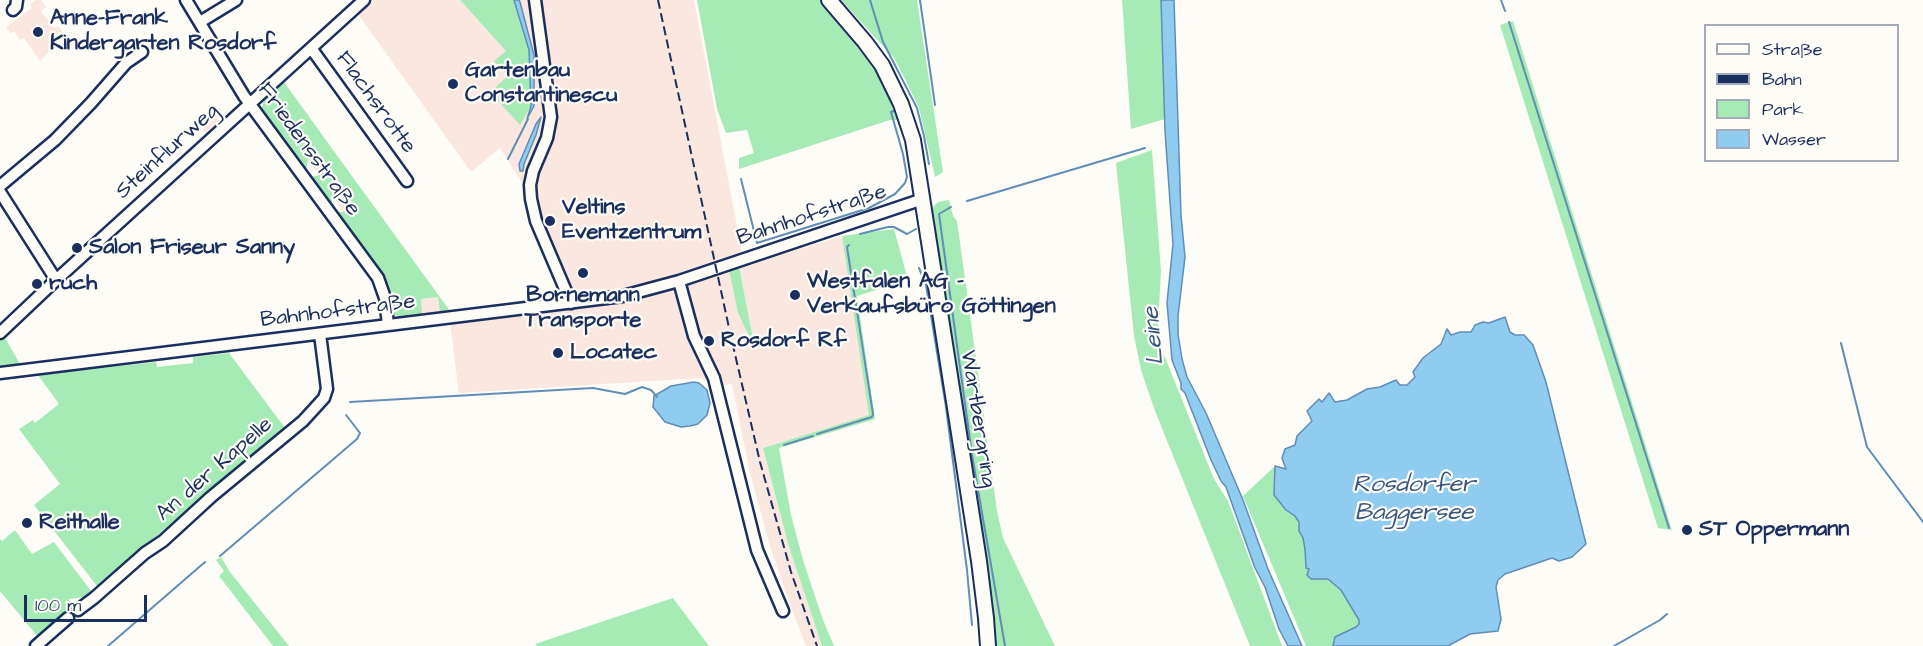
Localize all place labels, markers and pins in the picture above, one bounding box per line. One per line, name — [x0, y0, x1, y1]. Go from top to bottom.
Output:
place label: Anne-Frank Kindergarten Rosdorf — [50, 6, 276, 57]
marker: Anne-Frank Kindergarten Rosdorf — [31, 25, 45, 39]
place label: Gartenbau Constantinescu — [465, 58, 617, 110]
marker: Gartenbau Constantinescu — [446, 77, 460, 91]
place label: Veltins Eventzentrum — [562, 195, 701, 246]
marker: Veltins Eventzentrum — [543, 214, 557, 228]
place label: Salon Friseur Sanny — [89, 235, 295, 261]
marker: Salon Friseur Sanny — [70, 241, 84, 255]
marker: Bornemann Transporte — [576, 266, 590, 280]
place label: Westfalen AG - Verkaufsbüro Göttingen — [807, 269, 1056, 320]
place label: ruch — [49, 271, 97, 297]
marker: ruch — [30, 277, 44, 291]
place label: Bornemann Transporte — [525, 283, 641, 334]
marker: Westfalen AG - Verkaufsbüro Göttingen — [788, 288, 802, 302]
place label: Rosdorf Rf — [721, 328, 847, 354]
marker: Rosdorf Rf — [702, 334, 716, 348]
place label: Locatec — [570, 340, 657, 366]
marker: Locatec — [551, 346, 565, 360]
place label: Reithalle — [39, 510, 120, 536]
marker: Reithalle — [20, 516, 34, 530]
place label: ST Oppermann — [1699, 517, 1849, 543]
marker: ST Oppermann — [1680, 523, 1694, 537]

